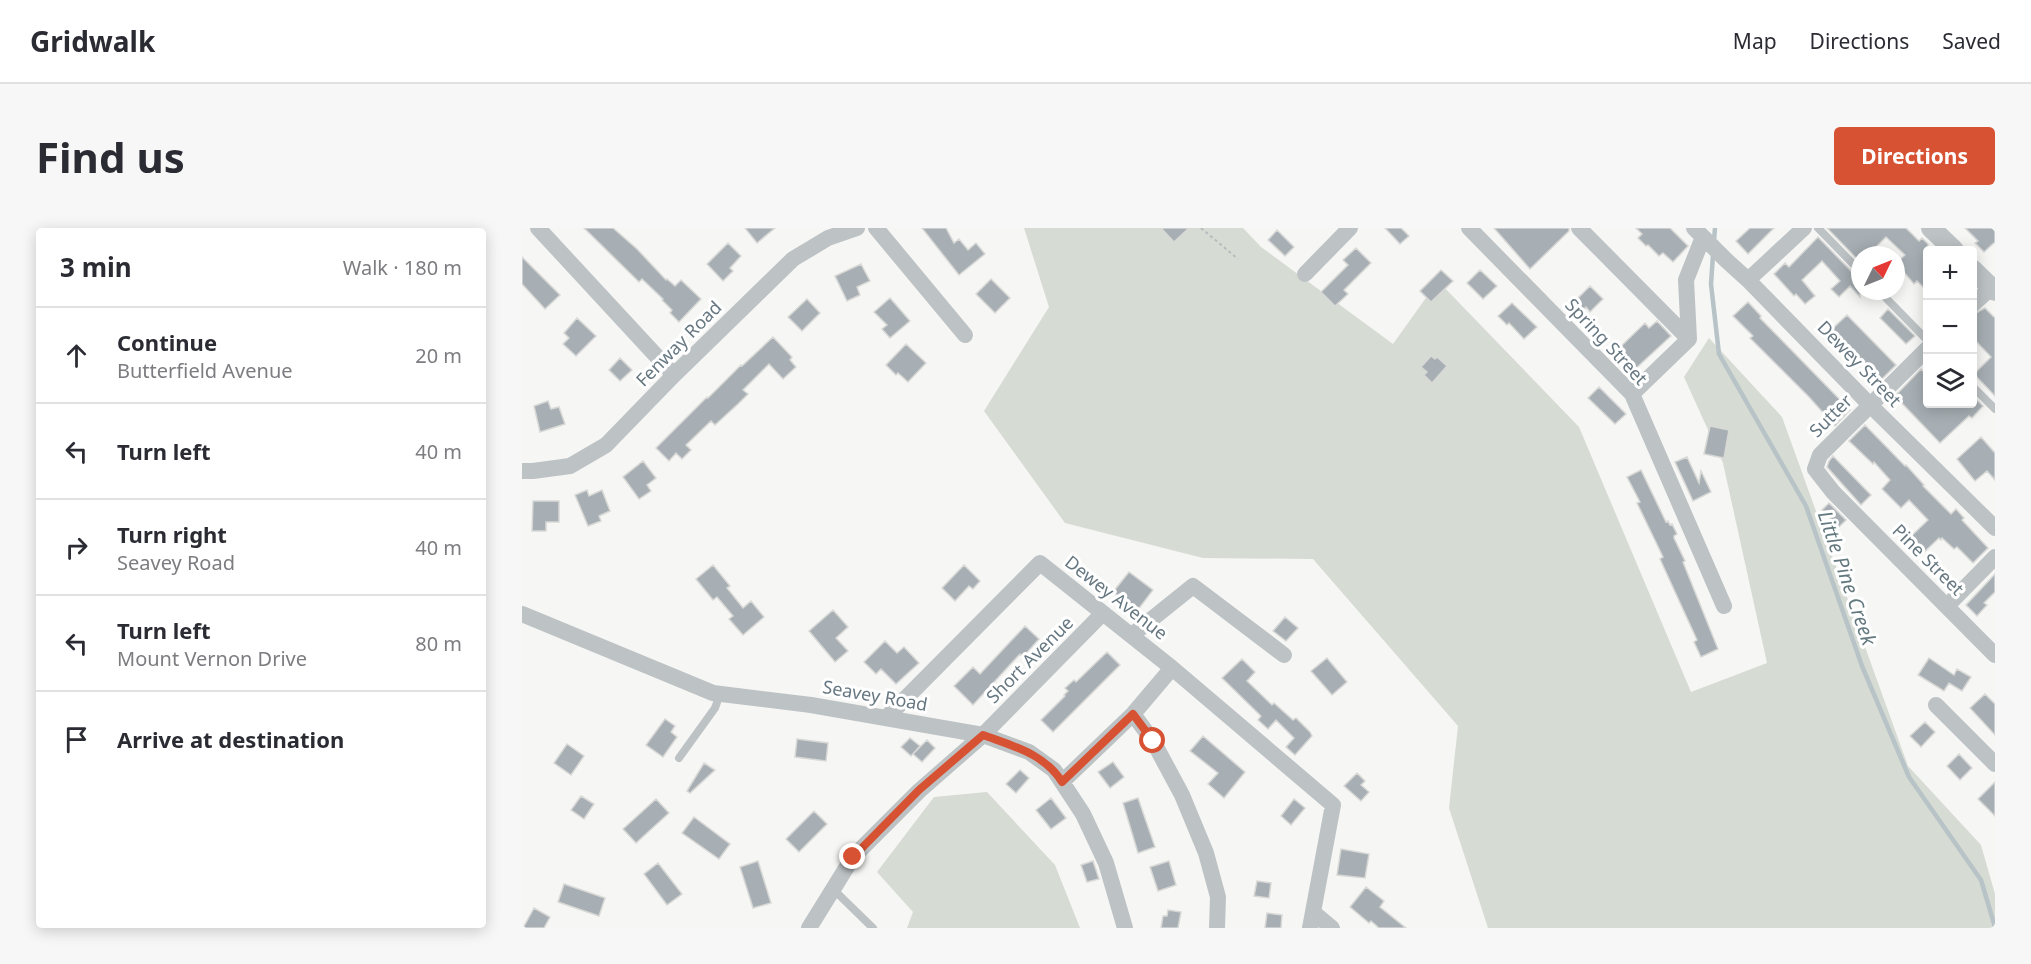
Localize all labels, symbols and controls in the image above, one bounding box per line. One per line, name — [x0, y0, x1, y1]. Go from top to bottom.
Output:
text: Gridwalk — [30, 22, 155, 60]
text: Map — [1733, 27, 1777, 55]
text: Directions — [1810, 27, 1909, 55]
text: Saved — [1942, 27, 2001, 55]
button: Directions — [1834, 127, 1995, 185]
text: Find us — [36, 128, 185, 185]
north arrow — [1851, 246, 1905, 300]
map controls — [1923, 246, 1977, 408]
button: + — [1923, 246, 1977, 300]
text: 3 min — [60, 249, 132, 285]
text: Walk · 180 m — [343, 254, 462, 281]
street label: Spring Street — [1560, 293, 1653, 390]
street label: Fenway Road — [630, 295, 726, 391]
button: − — [1923, 300, 1977, 354]
street label: Dewey Street — [1813, 315, 1907, 412]
text: Continue — [117, 327, 217, 357]
icon: ahead — [60, 339, 93, 372]
text: 20 m — [415, 342, 462, 369]
button: layers — [1923, 354, 1977, 408]
text: Butterfield Avenue — [117, 357, 293, 384]
street label: Sutter — [1804, 388, 1857, 442]
icon: left — [60, 435, 93, 468]
text: Turn left — [117, 436, 211, 466]
text: 40 m — [415, 438, 462, 465]
water label: Little Pine Creek — [1812, 507, 1884, 650]
street label: Pine Street — [1888, 518, 1970, 601]
text: Turn right — [117, 519, 227, 549]
icon: right — [60, 531, 93, 564]
text: 40 m — [415, 534, 462, 561]
text: Seavey Road — [117, 549, 235, 576]
street label: Dewey Avenue — [1060, 550, 1173, 645]
street label: Short Avenue — [981, 611, 1078, 708]
text: Turn left — [117, 615, 211, 645]
icon: left — [60, 627, 93, 660]
text: 80 m — [415, 630, 462, 657]
text: Mount Vernon Drive — [117, 645, 307, 672]
street label: Seavey Road — [821, 674, 930, 716]
icon: arrive — [60, 723, 93, 756]
text: Arrive at destination — [117, 724, 344, 754]
route start — [1139, 727, 1165, 753]
route end — [839, 843, 865, 869]

